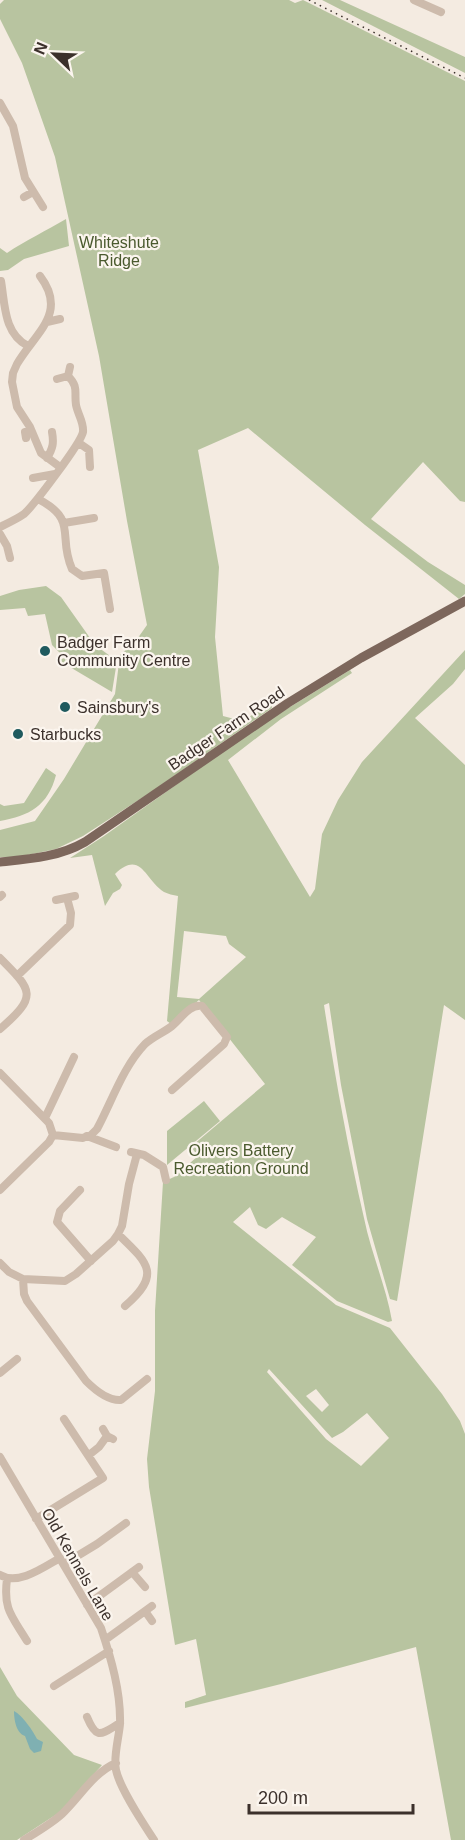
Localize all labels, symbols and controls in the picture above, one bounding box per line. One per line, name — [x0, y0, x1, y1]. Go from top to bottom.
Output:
north arrow — [24, 24, 84, 84]
text: N — [31, 40, 51, 57]
park label: Whiteshute Ridge — [79, 234, 159, 269]
place label: Badger Farm Community Centre — [57, 634, 190, 669]
marker: Badger Farm Community Centre — [38, 644, 52, 658]
street label: Badger Farm Road — [165, 683, 287, 774]
place label: Sainsbury's — [77, 699, 159, 716]
marker: Sainsbury's — [58, 700, 72, 714]
place label: Starbucks — [30, 726, 101, 743]
marker: Starbucks — [11, 727, 25, 741]
park label: Olivers Battery Recreation Ground — [173, 1142, 309, 1177]
street label: Old Kennels Lane — [38, 1505, 117, 1624]
scale bar — [249, 1777, 412, 1815]
text: 200 m — [258, 1788, 308, 1808]

